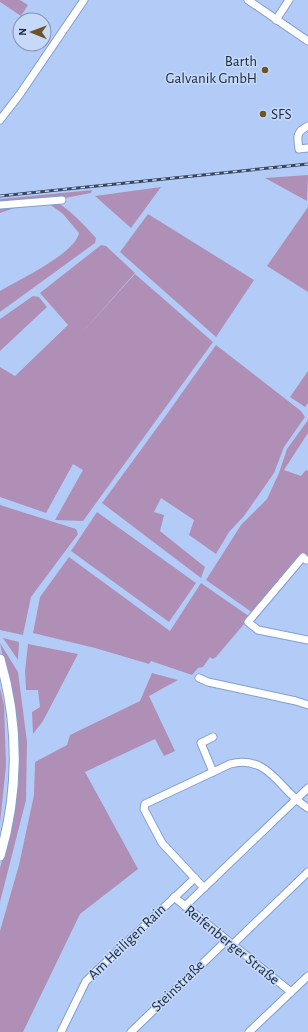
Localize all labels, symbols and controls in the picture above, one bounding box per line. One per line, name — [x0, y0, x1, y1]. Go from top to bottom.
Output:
north arrow — [12, 12, 52, 52]
text: N — [17, 28, 28, 36]
place label: Barth Galvanik GmbH — [166, 54, 257, 86]
marker: Barth Galvanik GmbH — [260, 65, 270, 75]
place label: SFS — [271, 107, 292, 122]
marker: SFS — [258, 109, 268, 119]
street label: Am Heiligen Rain — [85, 901, 169, 983]
street label: Reifenberger Straße — [182, 902, 282, 988]
street label: Steinstraße — [149, 957, 207, 1015]

